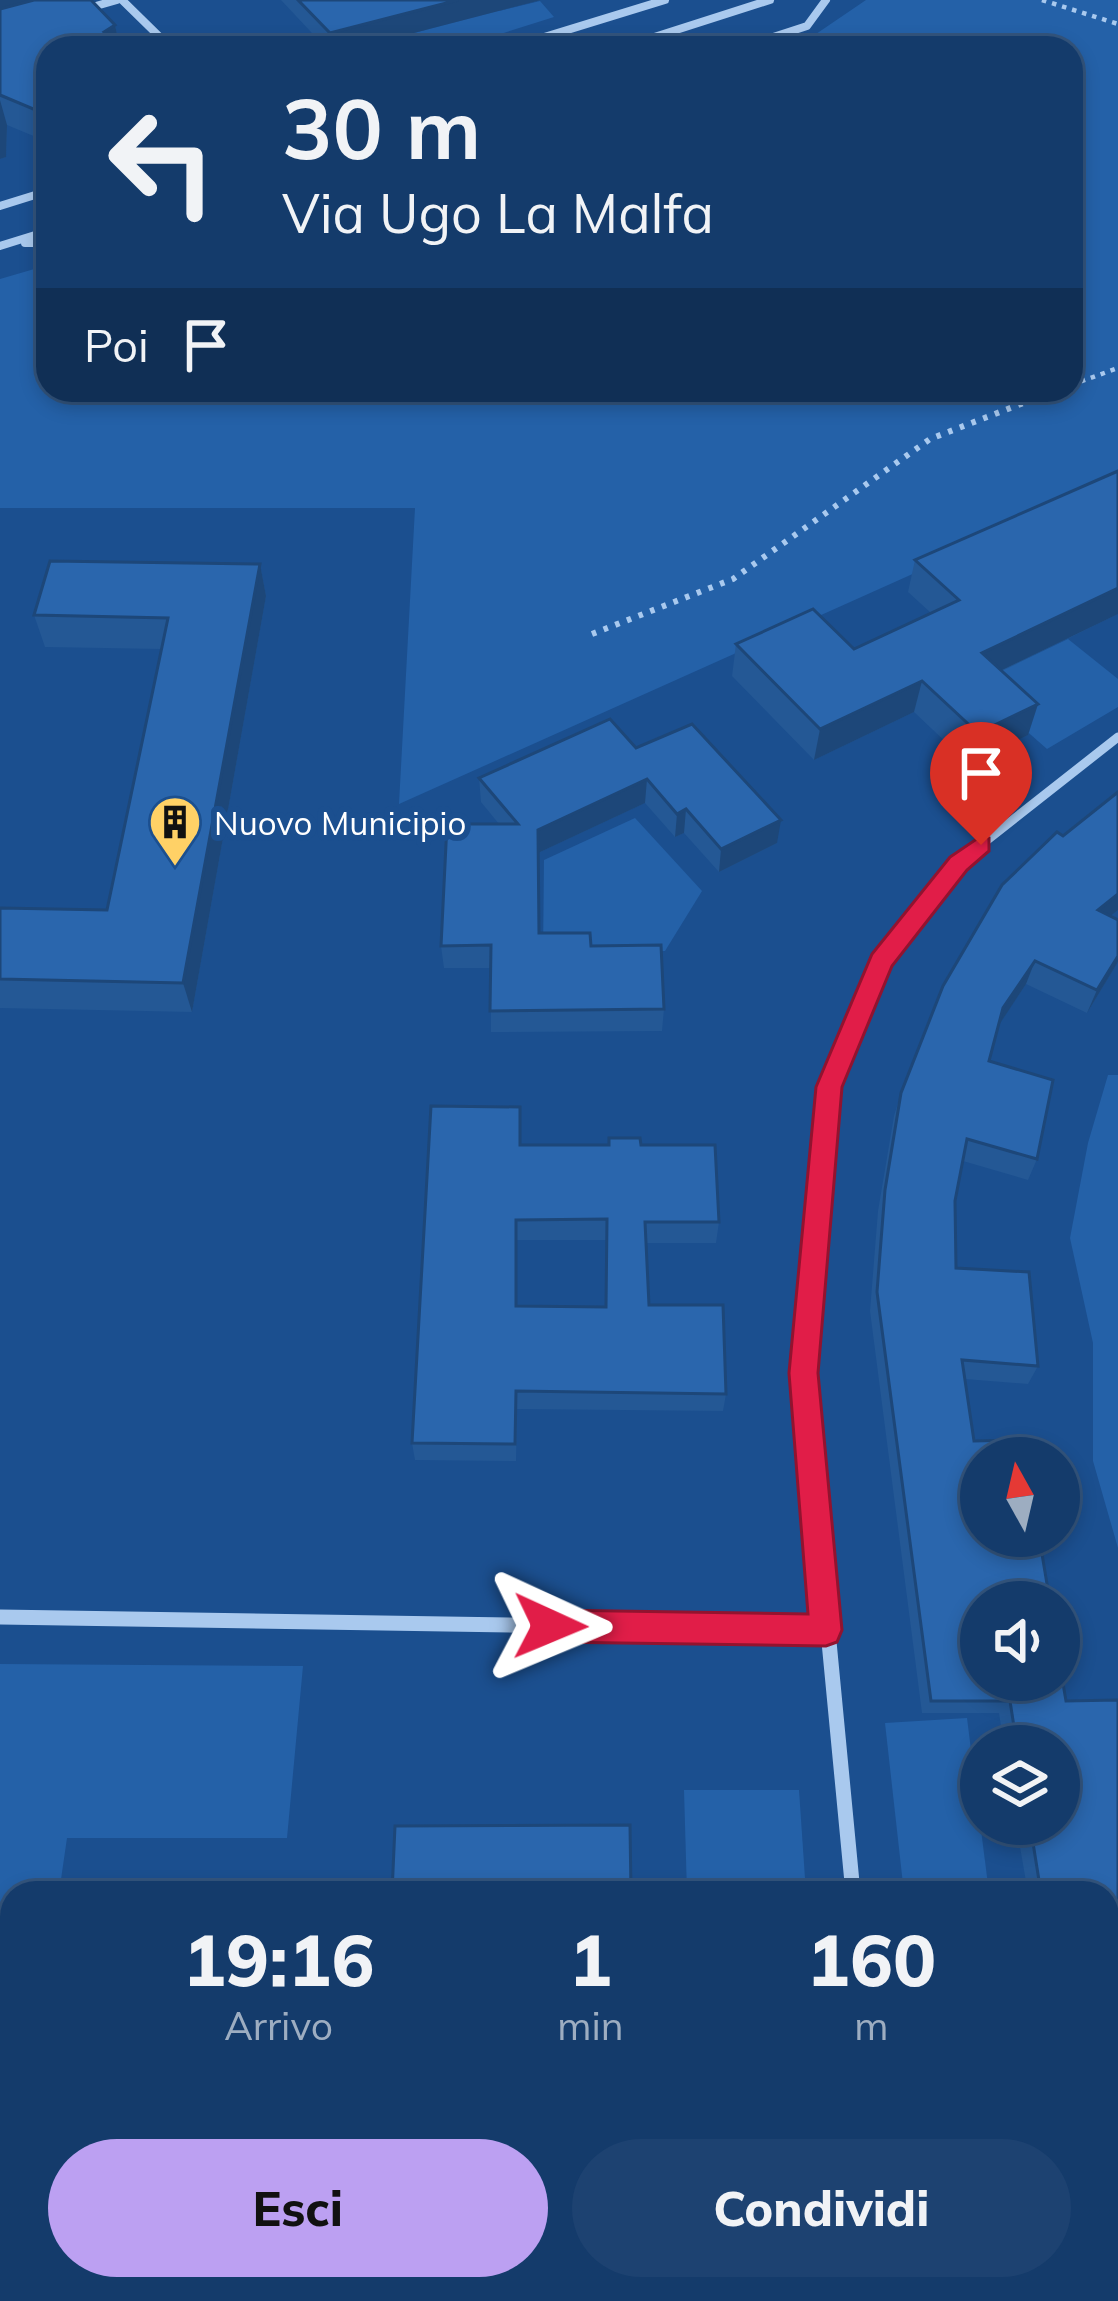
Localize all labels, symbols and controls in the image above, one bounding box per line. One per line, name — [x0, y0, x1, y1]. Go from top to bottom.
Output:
text: 30 m — [282, 75, 481, 180]
icon: left — [84, 84, 240, 240]
text: Via Ugo La Malfa — [282, 179, 714, 247]
icon: arrive — [173, 312, 239, 378]
text: Poi — [84, 317, 149, 373]
pin — [930, 722, 1032, 845]
icon: arrive — [948, 740, 1014, 806]
building icon: Nuovo Municipio — [147, 794, 203, 868]
place label: Nuovo Municipio — [214, 802, 466, 843]
north arrow — [960, 1437, 1080, 1557]
map controls — [960, 1437, 1080, 1845]
position arrow — [487, 1563, 613, 1689]
button: sound — [960, 1581, 1080, 1701]
button: layers — [960, 1725, 1080, 1845]
text: 19:16 — [183, 1914, 374, 2004]
text: 1 — [569, 1914, 612, 2004]
text: 160 — [807, 1914, 936, 2004]
text: Arrivo — [224, 2001, 333, 2050]
text: min — [557, 2001, 624, 2050]
text: m — [854, 2001, 888, 2050]
button: Esci — [48, 2139, 548, 2277]
button: Condividi — [572, 2139, 1071, 2277]

